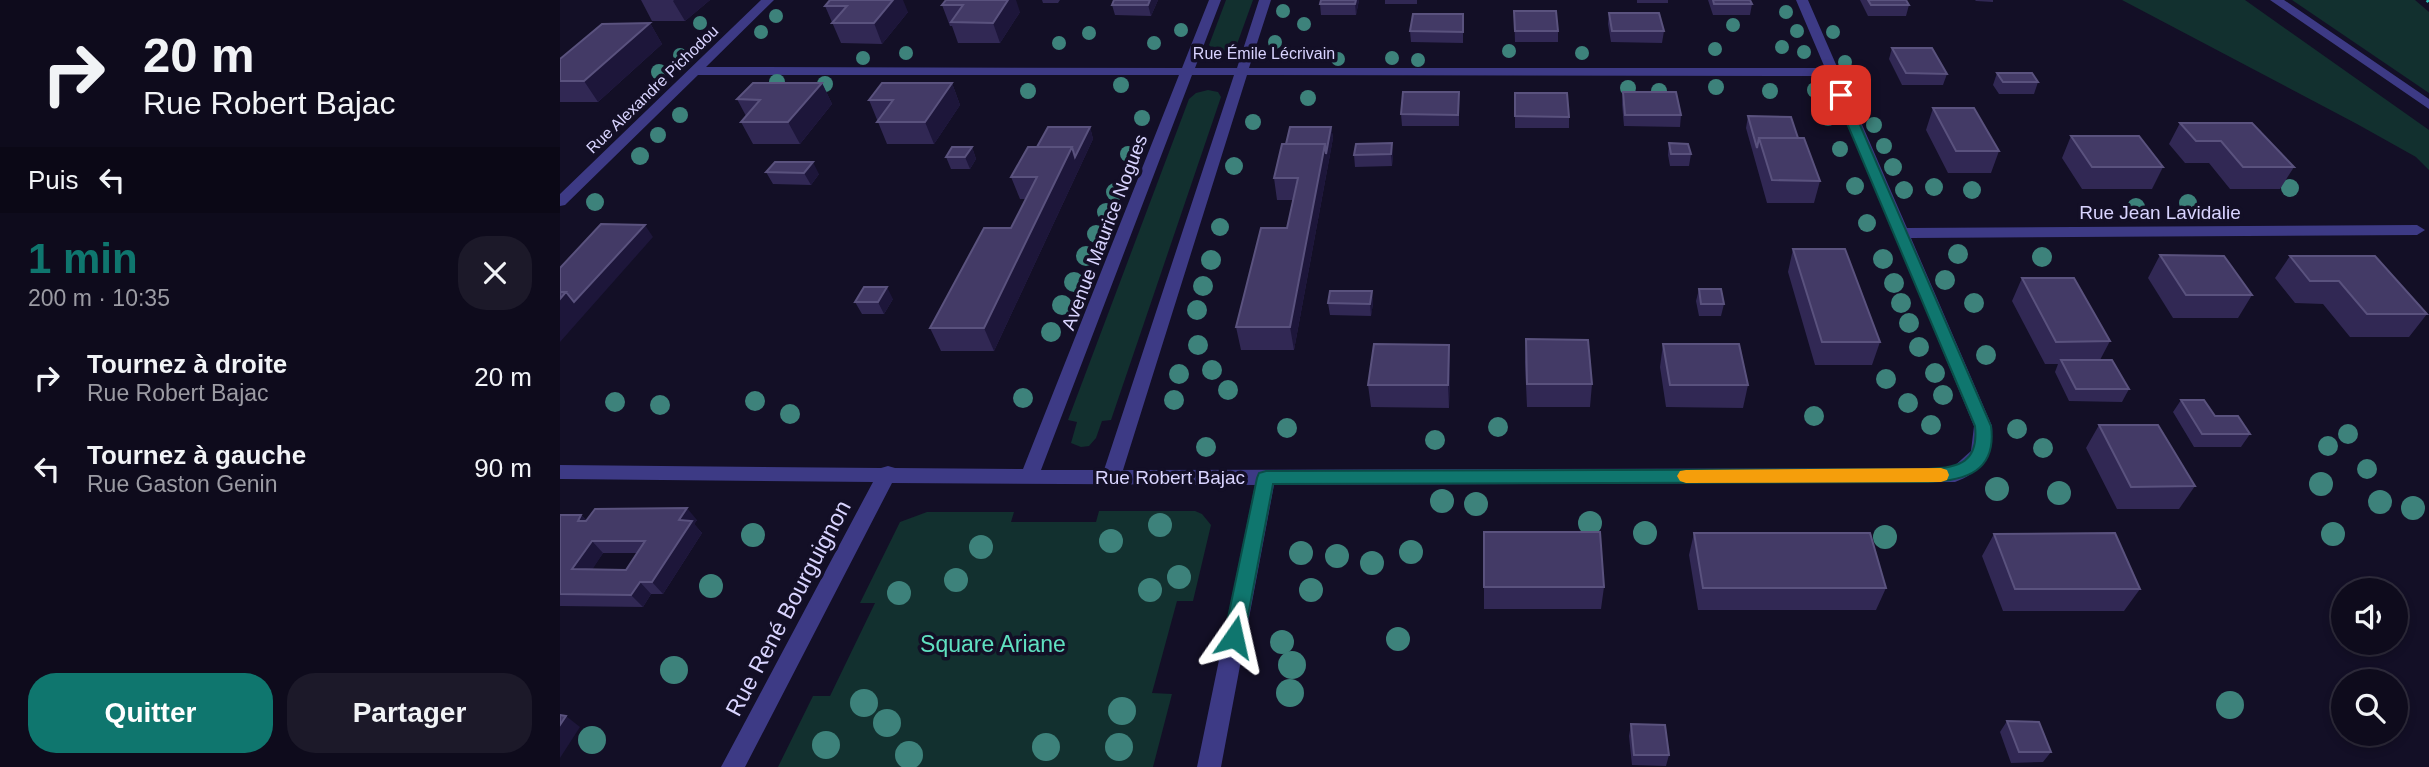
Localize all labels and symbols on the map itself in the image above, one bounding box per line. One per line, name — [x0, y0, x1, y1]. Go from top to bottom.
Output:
street label: Rue Alexandre Pichodou — [583, 22, 722, 157]
street label: Rue Émile Lécrivain — [1193, 44, 1335, 62]
pin — [1811, 65, 1871, 125]
street label: Avenue Maurice Nogues — [1057, 131, 1151, 333]
street label: Rue Jean Lavidalie — [2079, 202, 2241, 223]
street label: Rue Robert Bajac — [1095, 467, 1245, 488]
street label: Rue René Bourguignon — [720, 496, 856, 720]
position arrow — [1197, 600, 1271, 674]
park label: Square Ariane — [920, 631, 1066, 657]

